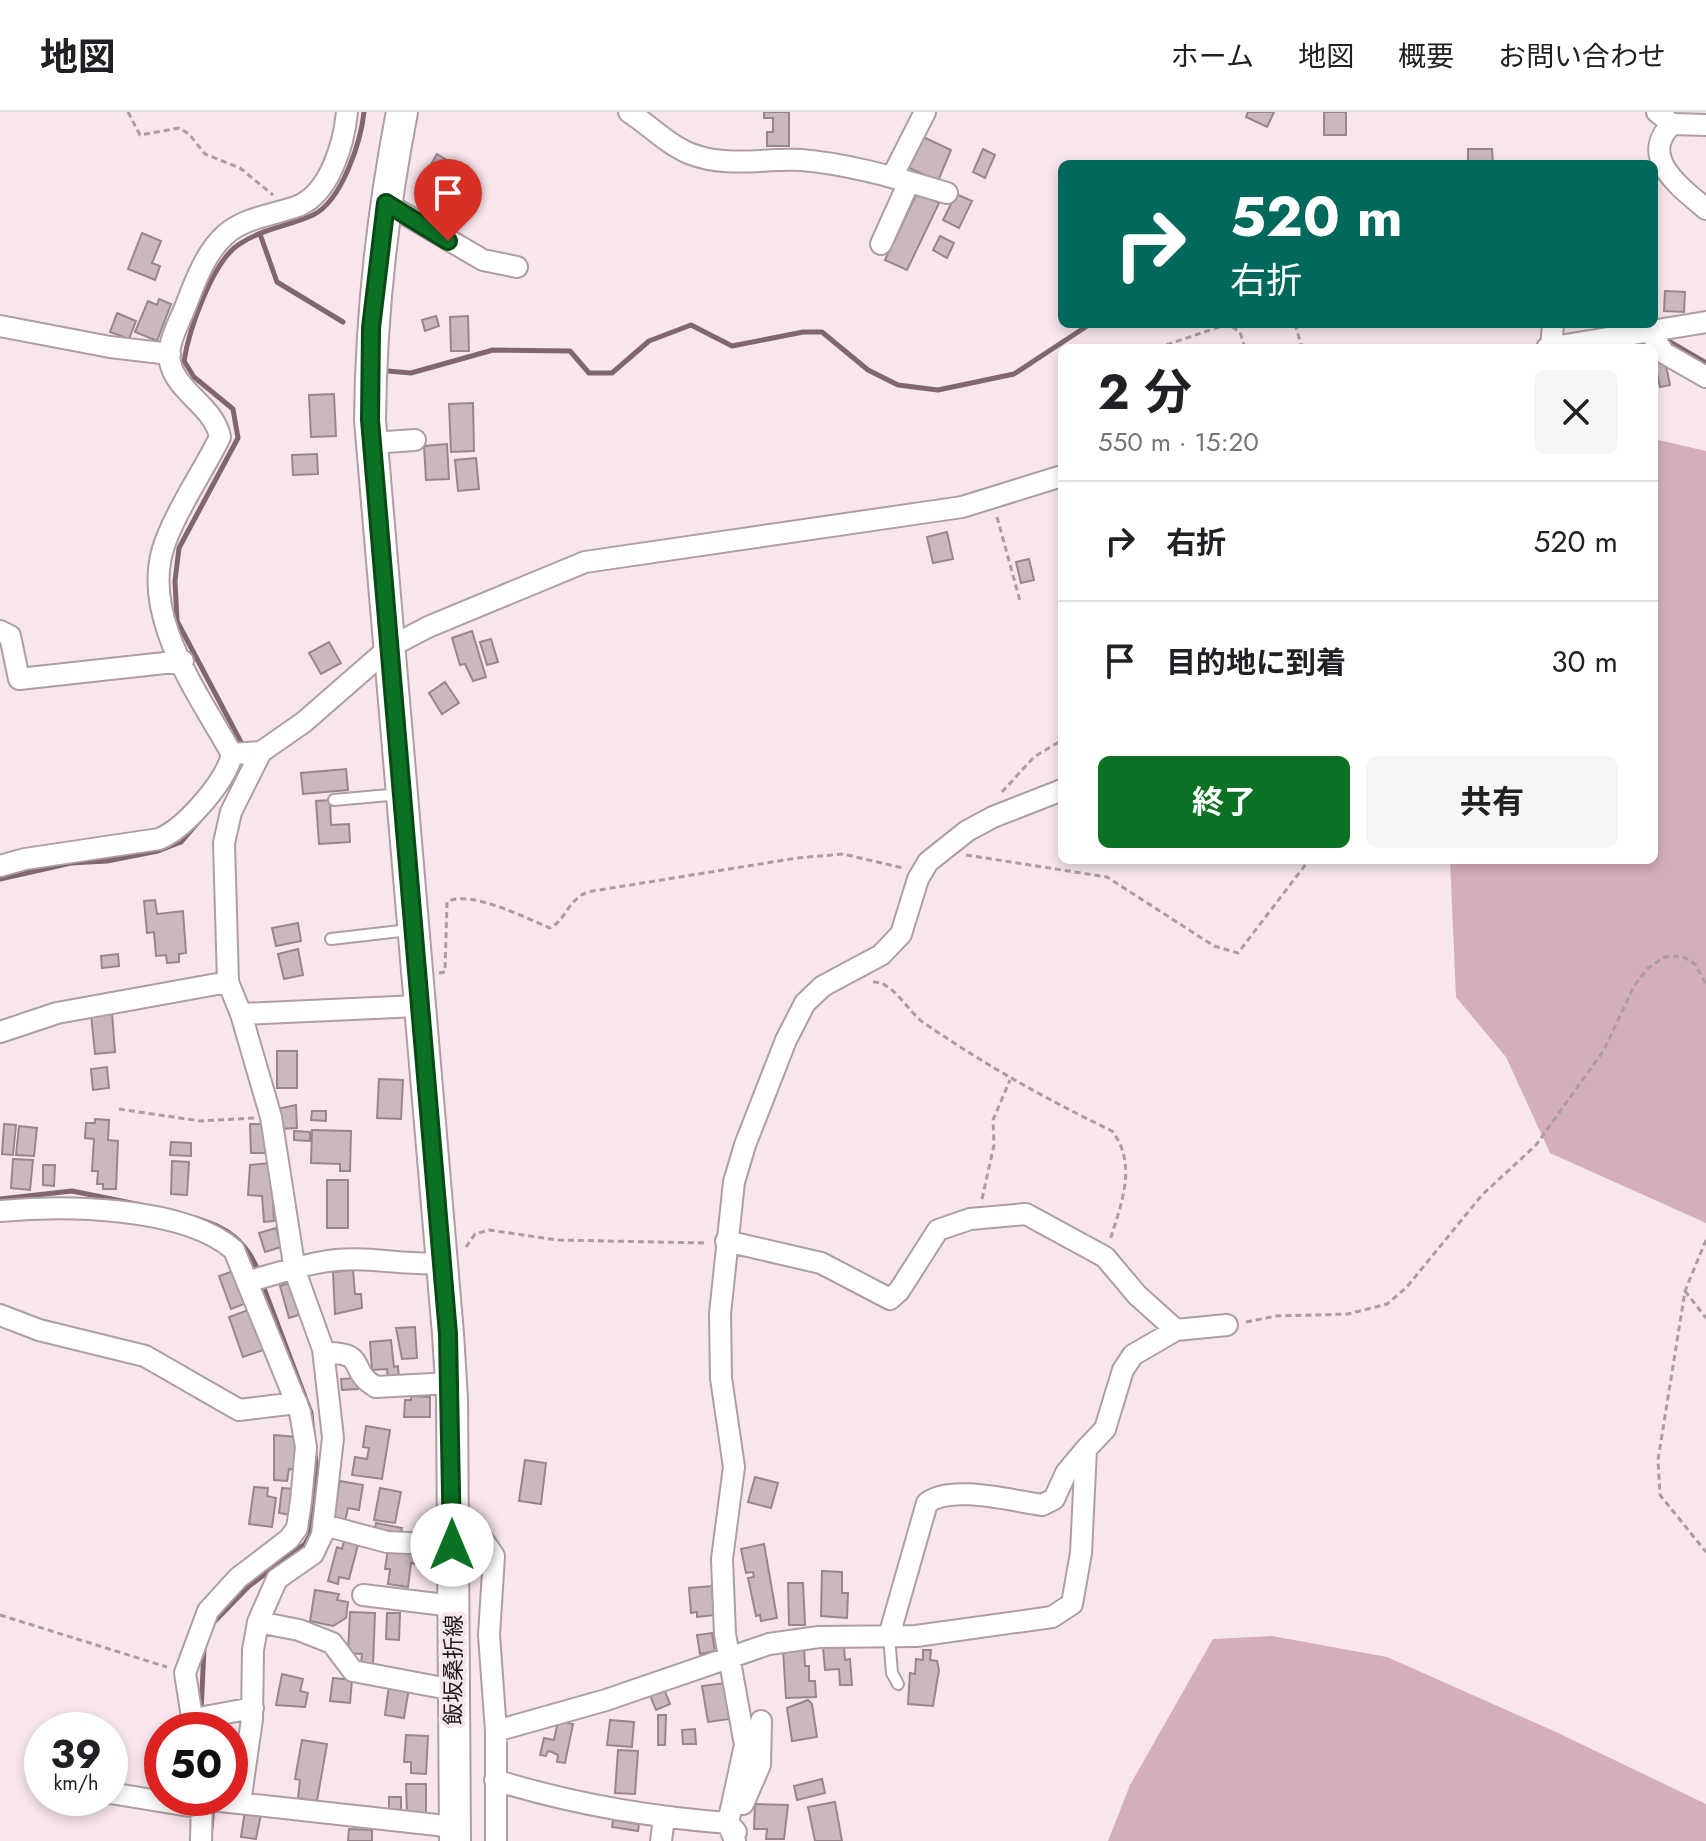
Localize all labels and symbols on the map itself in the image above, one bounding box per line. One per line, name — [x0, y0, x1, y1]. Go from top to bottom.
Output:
pin — [414, 159, 482, 241]
position arrow — [410, 1503, 494, 1587]
street label: 飯坂桑折線 — [437, 1615, 469, 1725]
speed limit sign: 50 — [144, 1712, 248, 1816]

